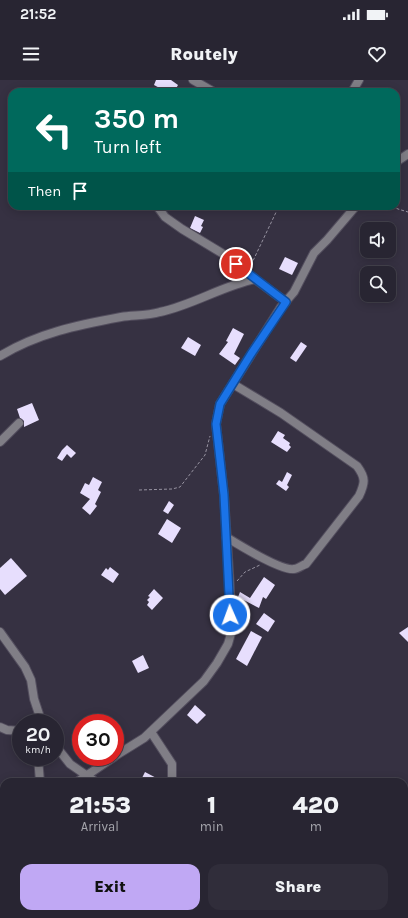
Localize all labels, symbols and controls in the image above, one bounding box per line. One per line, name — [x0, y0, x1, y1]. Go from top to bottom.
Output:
text: 21:52 — [20, 5, 56, 23]
icon: menu — [20, 43, 42, 65]
text: Routely — [170, 43, 238, 65]
icon: heart — [366, 43, 388, 65]
text: 350 m — [94, 102, 179, 135]
icon: left — [28, 104, 80, 156]
text: Turn left — [94, 136, 162, 158]
icon: arrive — [69, 180, 91, 202]
text: Then — [28, 182, 61, 200]
map controls — [360, 222, 396, 302]
button: sound — [360, 222, 396, 258]
pin — [219, 247, 253, 281]
icon: arrive — [225, 253, 247, 275]
button: search — [360, 266, 396, 302]
position arrow — [209, 594, 251, 636]
speed limit sign: 30 — [72, 714, 124, 766]
text: 20 — [26, 723, 50, 746]
text: km/h — [25, 744, 51, 756]
text: 21:53 — [69, 791, 131, 819]
text: 1 — [207, 791, 216, 819]
text: 420 — [293, 791, 339, 819]
text: Arrival — [81, 819, 119, 834]
text: min — [200, 819, 224, 834]
text: m — [310, 819, 322, 834]
button: Exit — [20, 864, 200, 910]
button: Share — [208, 864, 388, 910]

